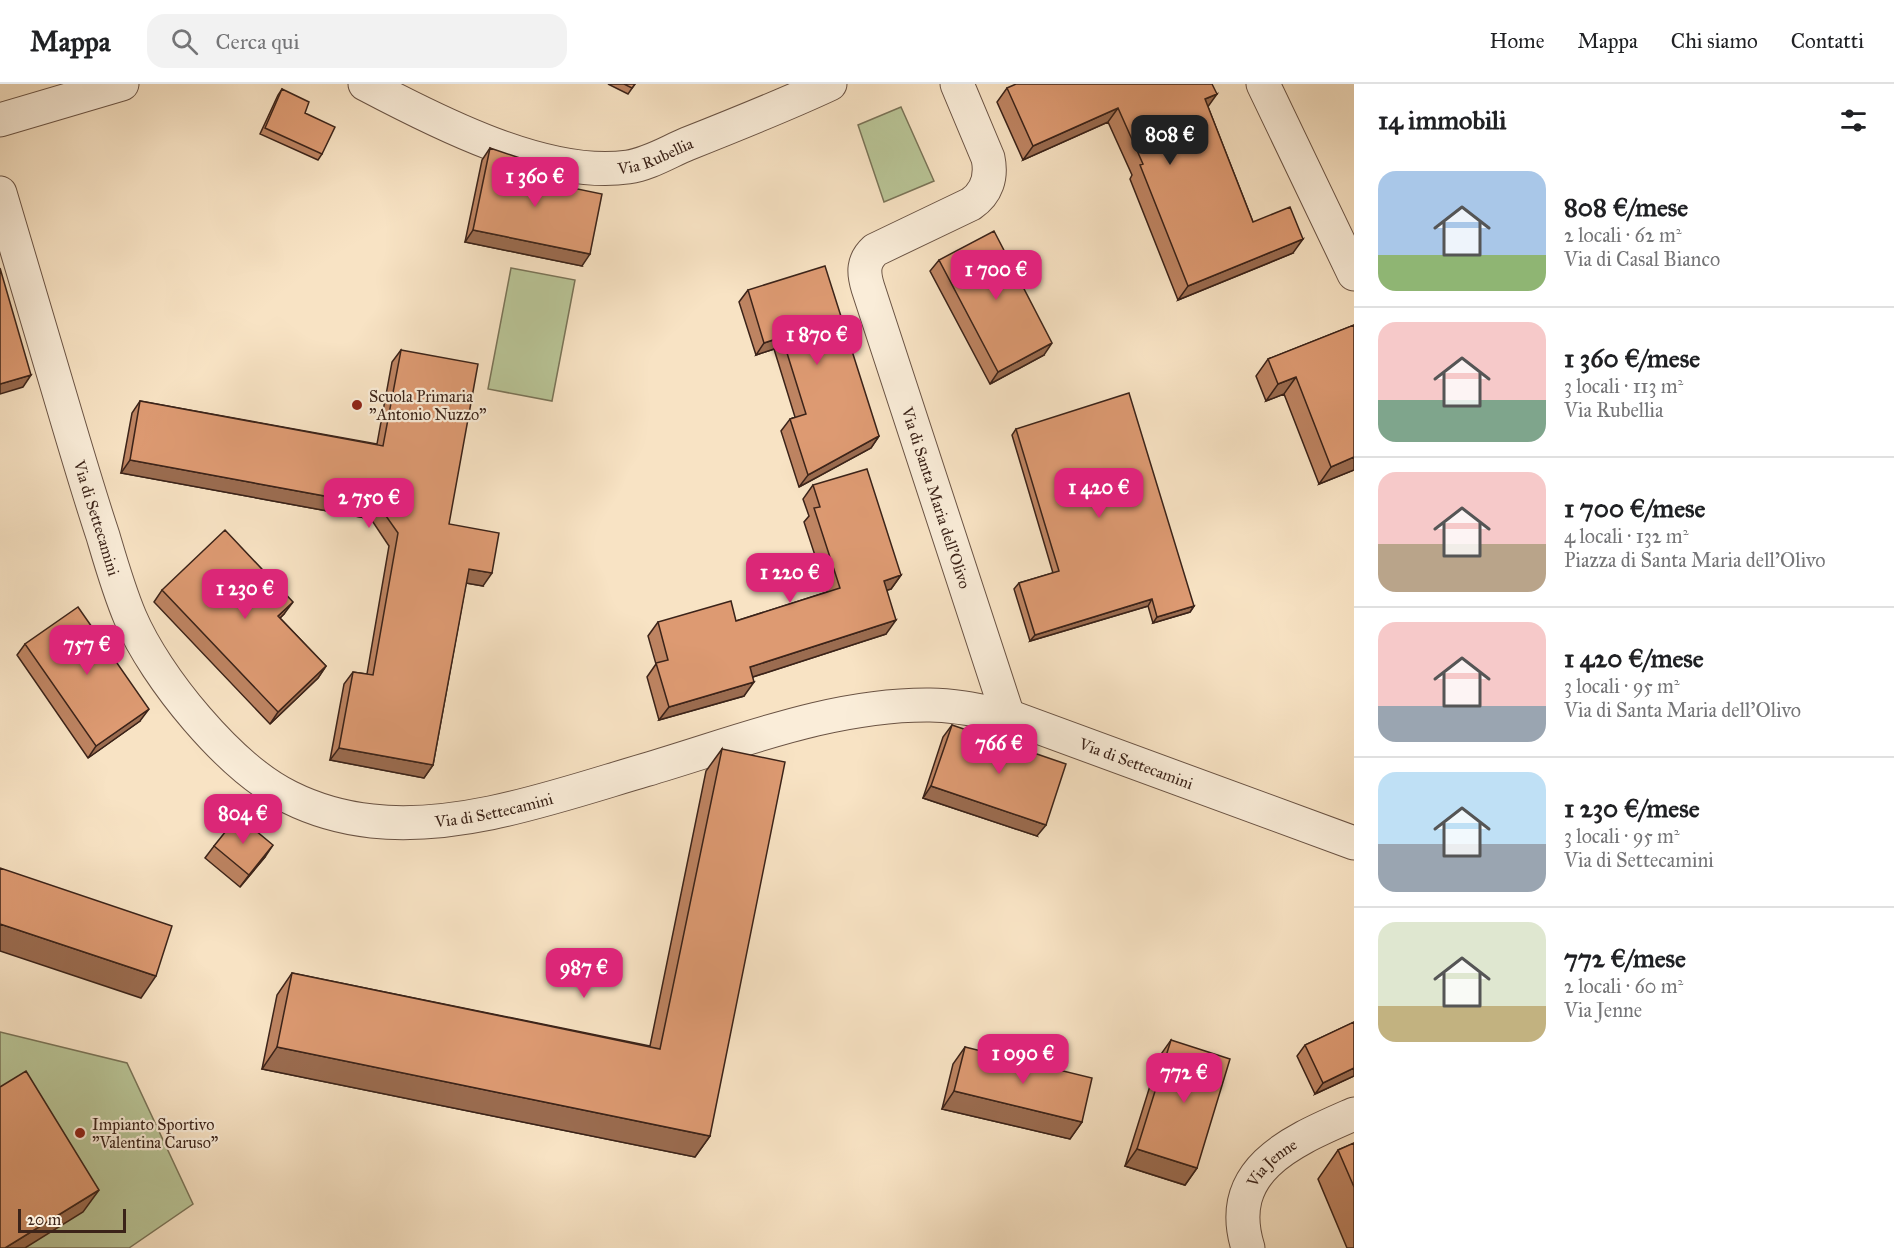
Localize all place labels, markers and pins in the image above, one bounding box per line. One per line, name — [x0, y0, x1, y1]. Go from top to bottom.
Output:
pin: 808 € — [1128, 115, 1212, 166]
pin: 1 360 € — [480, 157, 590, 208]
pin: 1 700 € — [941, 250, 1051, 301]
pin: 1 870 € — [762, 315, 872, 366]
place label: Scuola Primaria "Antonio Nuzzo" — [369, 387, 487, 424]
marker: Scuola Primaria "Antonio Nuzzo" — [350, 398, 364, 412]
pin: 1 420 € — [1044, 468, 1154, 519]
pin: 2 750 € — [314, 478, 424, 529]
pin: 1 220 € — [735, 553, 845, 604]
pin: 1 230 € — [190, 569, 300, 620]
pin: 757 € — [45, 625, 129, 676]
pin: 766 € — [957, 724, 1041, 775]
pin: 804 € — [201, 794, 285, 845]
pin: 987 € — [542, 948, 626, 999]
pin: 1 090 € — [968, 1034, 1078, 1085]
pin: 772 € — [1142, 1053, 1226, 1104]
place label: Impianto Sportivo "Valentina Caruso" — [92, 1115, 218, 1152]
marker: Impianto Sportivo "Valentina Caruso" — [73, 1126, 87, 1140]

